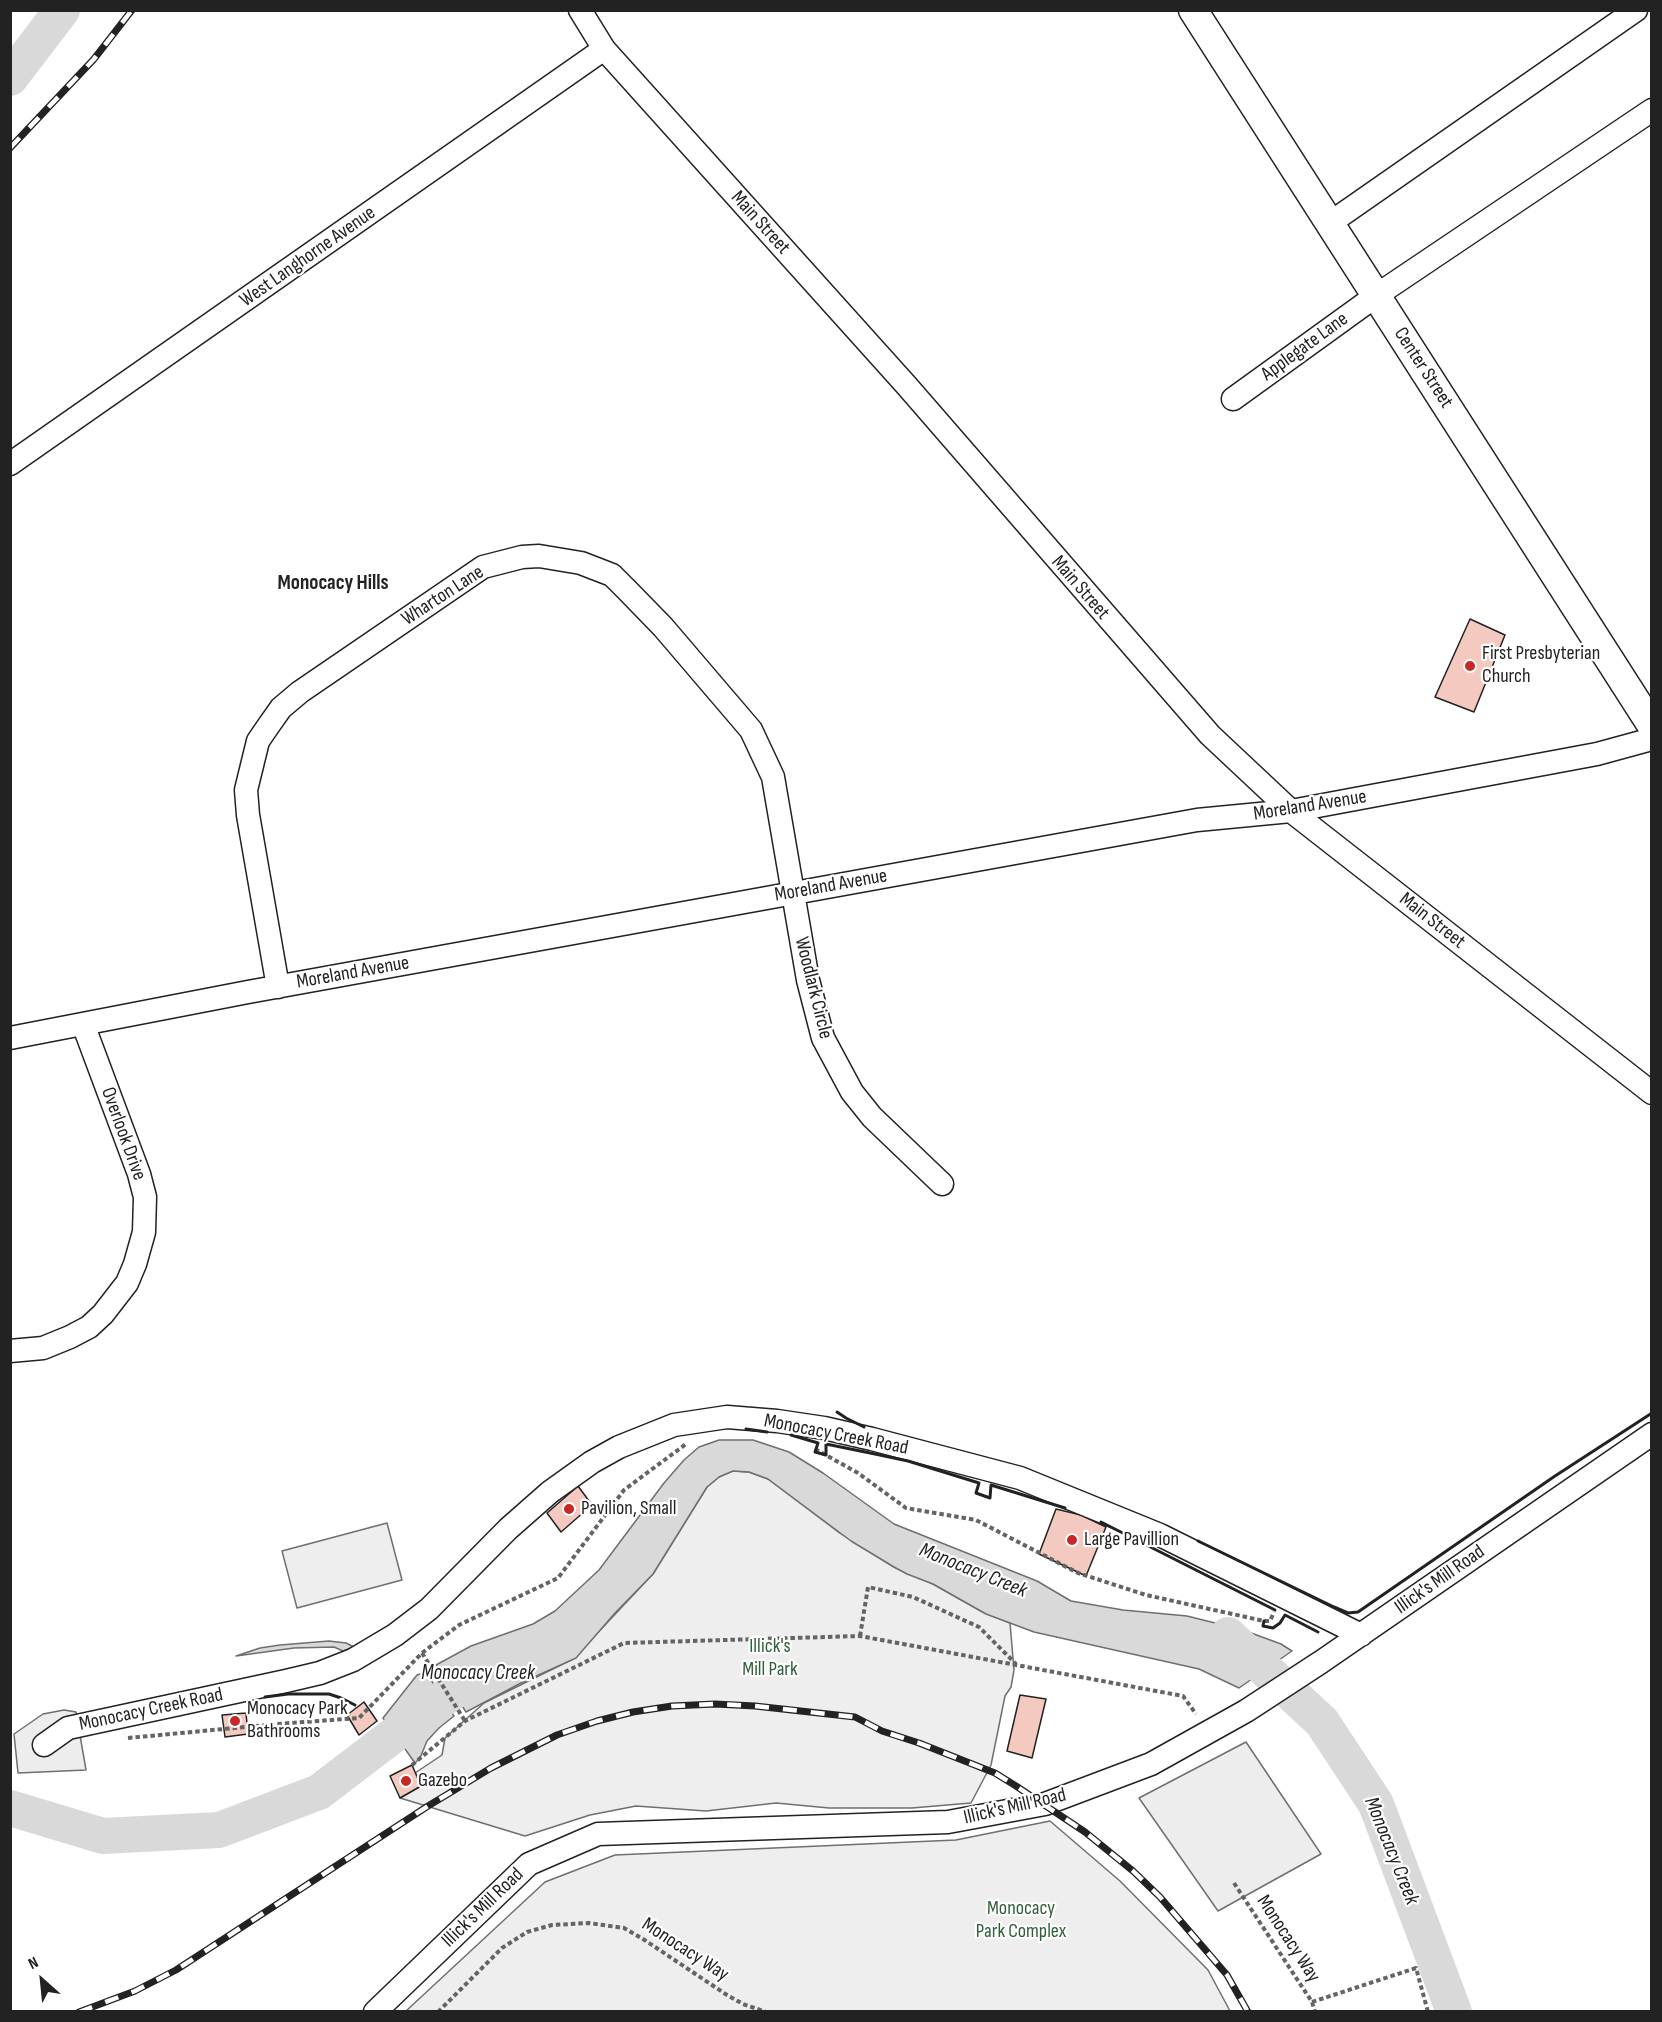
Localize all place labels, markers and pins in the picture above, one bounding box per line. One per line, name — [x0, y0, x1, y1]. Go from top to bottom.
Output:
place label: First Presbyterian Church — [1482, 642, 1600, 689]
marker: First Presbyterian Church — [1463, 659, 1477, 673]
place label: Pavilion, Small — [581, 1497, 676, 1521]
marker: Pavilion, Small — [562, 1502, 576, 1516]
place label: Large Pavillion — [1084, 1528, 1179, 1552]
marker: Large Pavillion — [1065, 1533, 1079, 1547]
place label: Monocacy Park Bathrooms — [247, 1697, 348, 1744]
marker: Monocacy Park Bathrooms — [228, 1714, 242, 1728]
place label: Gazebo — [418, 1769, 467, 1793]
marker: Gazebo — [399, 1774, 413, 1788]

